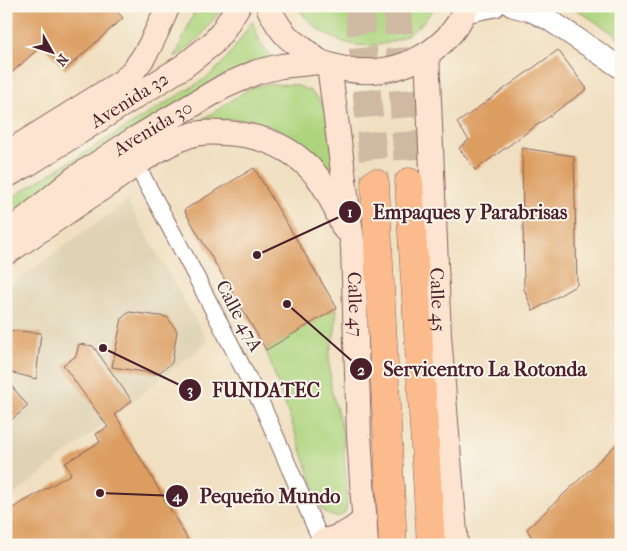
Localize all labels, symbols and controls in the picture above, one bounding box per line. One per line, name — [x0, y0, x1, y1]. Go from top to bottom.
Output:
north arrow — [28, 28, 78, 78]
text: N — [52, 50, 72, 70]
street label: Avenida 32 — [86, 67, 173, 133]
street label: Avenida 30 — [108, 96, 197, 161]
callout: Empaques y Parabrisas — [338, 194, 577, 229]
text: Empaques y Parabrisas — [373, 201, 568, 224]
text: 1 — [347, 203, 353, 221]
street label: Calle 45 — [425, 267, 450, 332]
street label: Calle 47 — [343, 271, 367, 337]
street label: Calle 47A — [211, 277, 267, 356]
callout: Servicentro La Rotonda — [348, 352, 596, 387]
text: Servicentro La Rotonda — [383, 358, 587, 381]
text: 2 — [357, 361, 365, 379]
callout: FUNDATEC — [178, 372, 330, 407]
text: FUNDATEC — [211, 379, 320, 402]
text: 3 — [187, 381, 193, 399]
callout: Pequeño Mundo — [164, 479, 350, 514]
text: Pequeño Mundo — [200, 485, 340, 508]
text: 4 — [172, 487, 183, 505]

